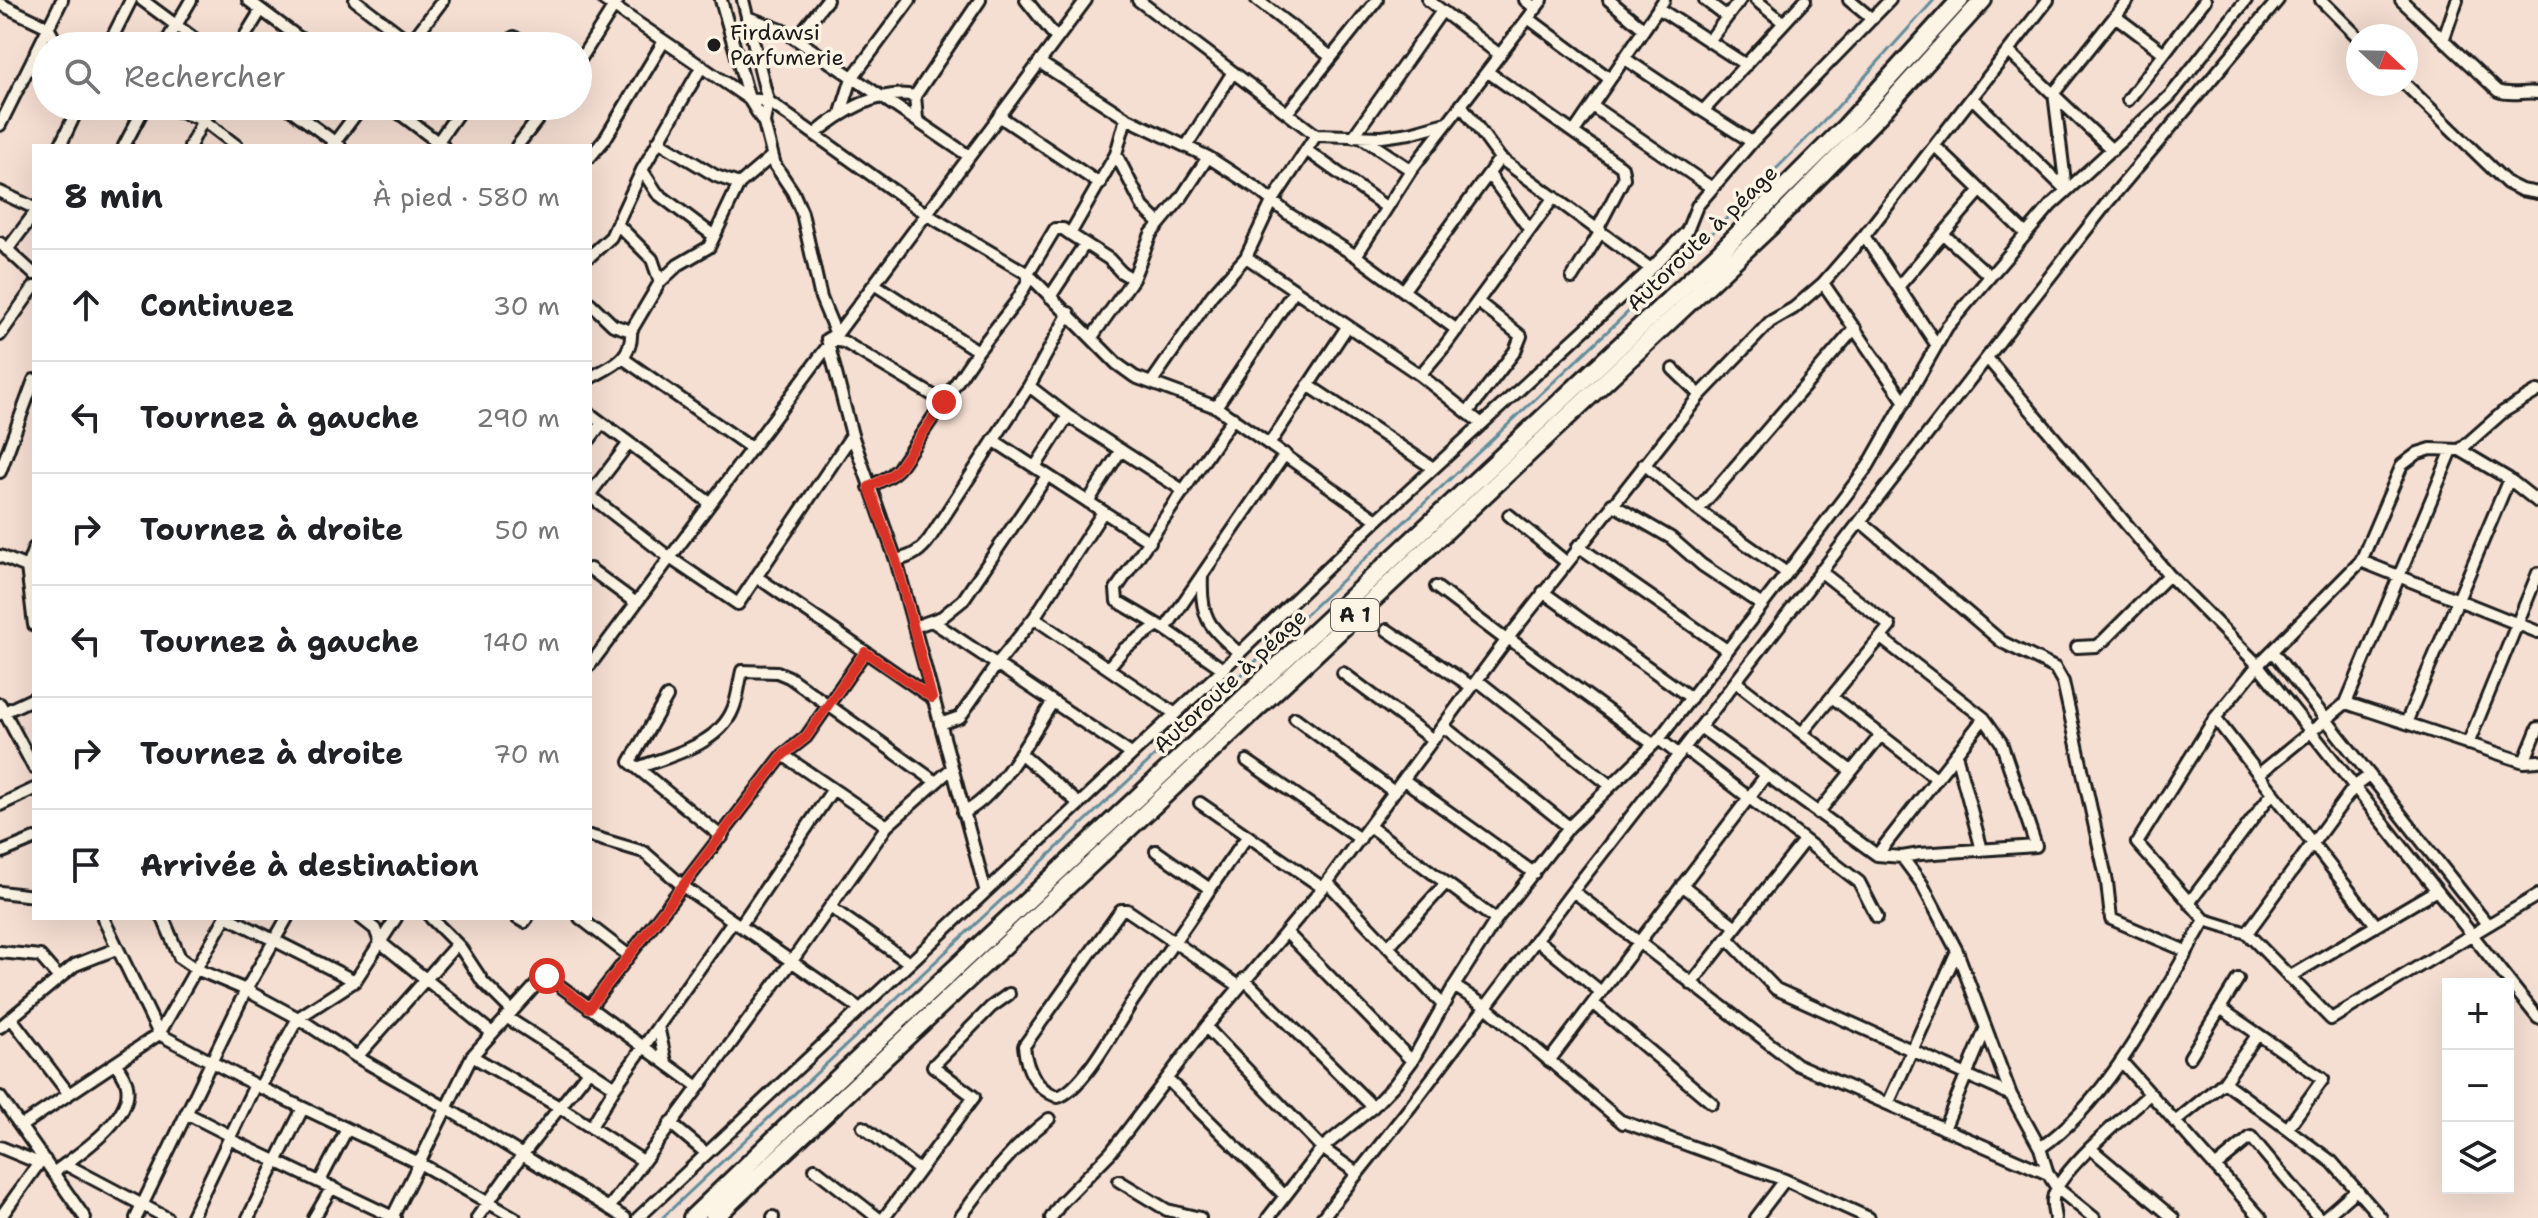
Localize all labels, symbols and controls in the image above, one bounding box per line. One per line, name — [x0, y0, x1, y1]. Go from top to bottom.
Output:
place label: Firdawsi Parfumerie — [730, 18, 844, 72]
north arrow — [2346, 24, 2418, 96]
search box — [32, 32, 592, 120]
marker: Firdawsi Parfumerie — [705, 36, 723, 54]
icon: search — [60, 54, 104, 98]
text: Rechercher — [124, 56, 286, 97]
street label: Autoroute à péage — [1620, 158, 1784, 318]
text: 8 min — [64, 173, 163, 219]
text: À pied · 580 m — [372, 179, 560, 214]
icon: ahead — [64, 283, 108, 327]
text: Continuez — [140, 285, 295, 326]
text: 30 m — [493, 288, 560, 323]
route end — [926, 384, 962, 420]
icon: left — [64, 395, 108, 439]
text: Tournez à gauche — [140, 397, 419, 438]
text: 290 m — [476, 400, 560, 435]
icon: right — [64, 507, 108, 551]
text: Tournez à droite — [140, 509, 403, 550]
text: 50 m — [495, 512, 560, 547]
road number: A 1 — [1331, 599, 1379, 631]
street label: Autoroute à péage — [1147, 602, 1313, 760]
icon: left — [64, 619, 108, 663]
text: Tournez à gauche — [140, 621, 419, 662]
text: 140 m — [483, 624, 560, 659]
icon: right — [64, 731, 108, 775]
text: Tournez à droite — [140, 733, 403, 774]
text: 70 m — [493, 736, 560, 771]
icon: arrive — [64, 843, 108, 887]
text: Arrivée à destination — [140, 845, 479, 886]
route start — [529, 958, 565, 994]
map controls — [2442, 978, 2514, 1194]
button: + — [2442, 978, 2514, 1050]
button: − — [2442, 1050, 2514, 1122]
button: layers — [2442, 1122, 2514, 1194]

